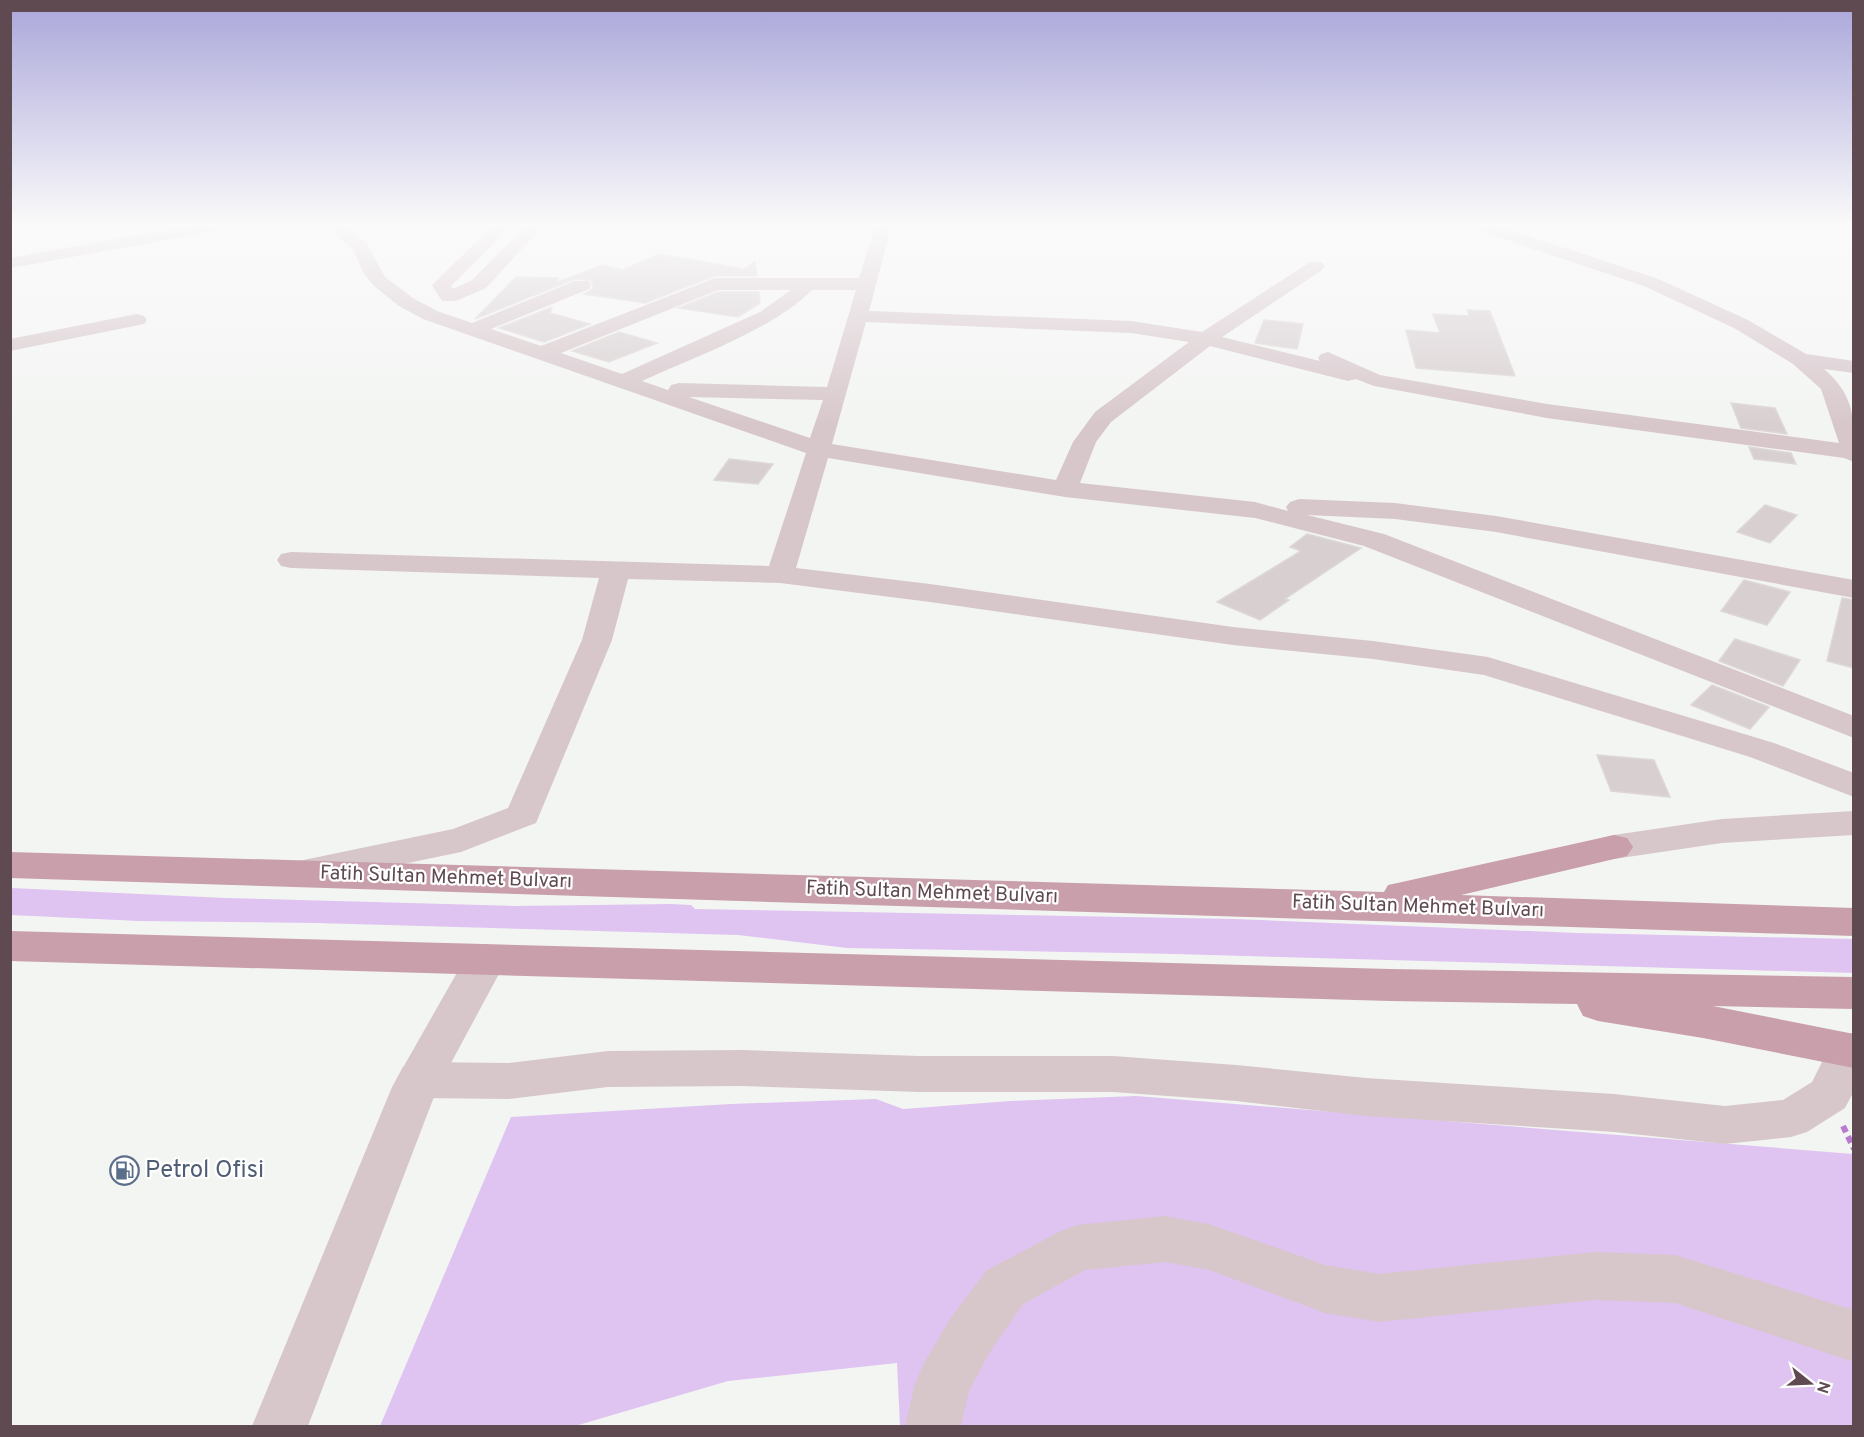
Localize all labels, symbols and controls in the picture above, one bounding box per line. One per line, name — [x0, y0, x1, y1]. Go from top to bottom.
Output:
street label: Fatih Sultan Mehmet Bulvarı — [320, 861, 572, 895]
street label: Fatih Sultan Mehmet Bulvarı — [806, 876, 1058, 910]
street label: Fatih Sultan Mehmet Bulvarı — [1292, 890, 1544, 924]
fuel station icon: Petrol Ofisi — [108, 1155, 140, 1187]
place label: Petrol Ofisi — [145, 1156, 264, 1186]
north arrow — [1780, 1353, 1840, 1413]
text: N — [1811, 1378, 1834, 1396]

